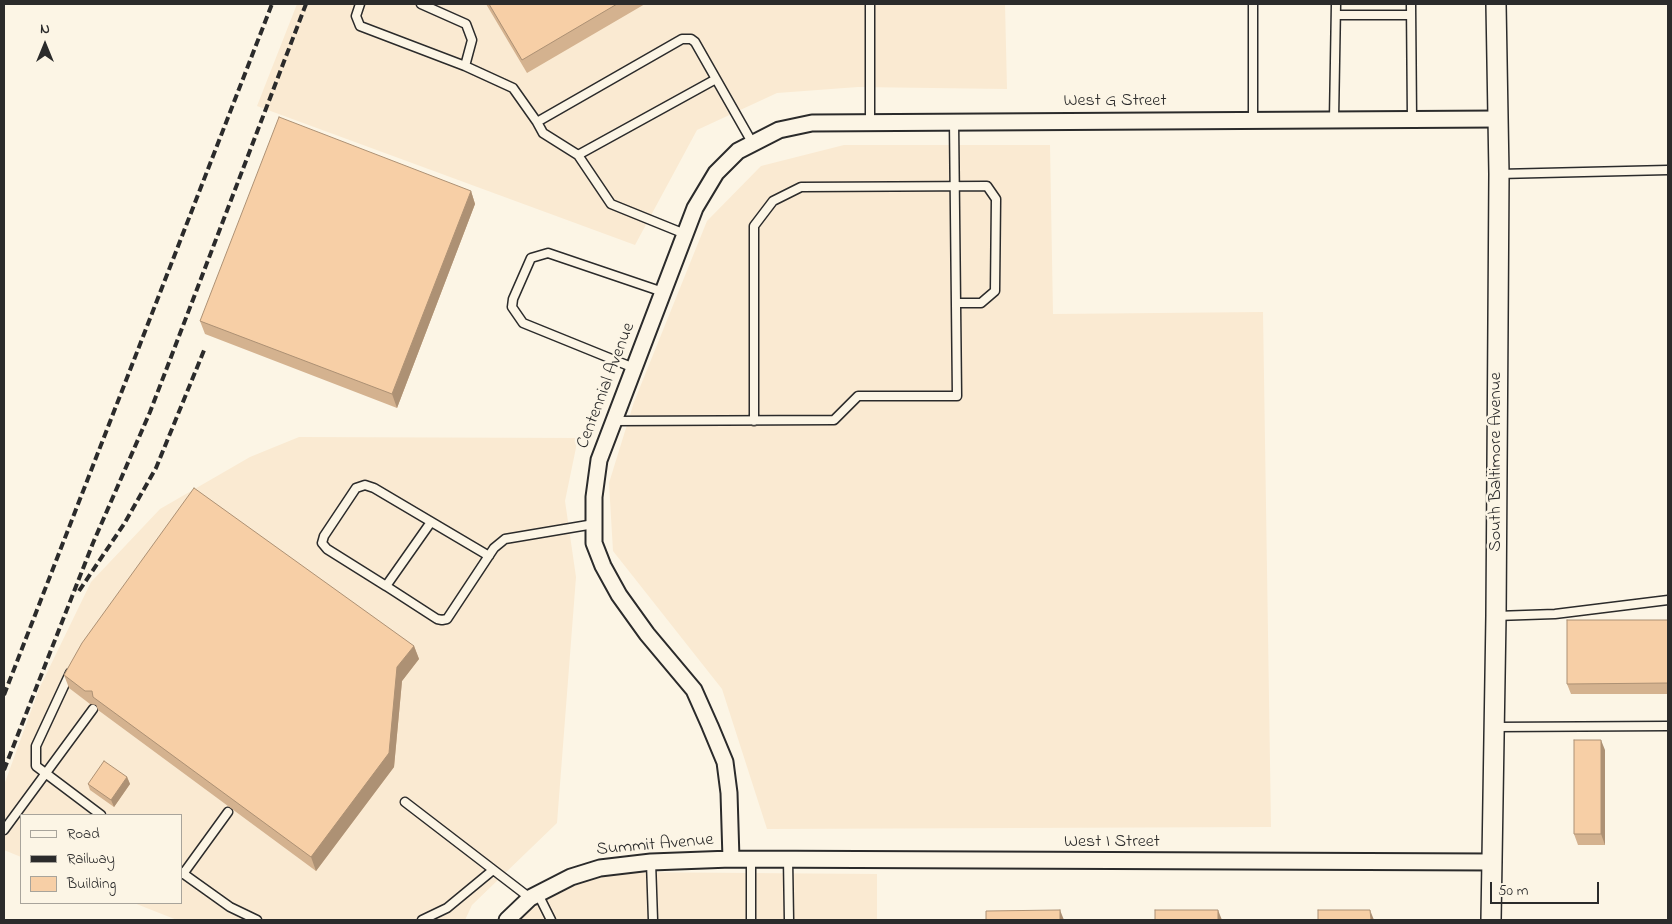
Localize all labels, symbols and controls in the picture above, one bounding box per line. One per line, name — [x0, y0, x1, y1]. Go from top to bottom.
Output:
text: N — [40, 19, 50, 40]
north arrow — [20, 20, 70, 70]
street label: West G Street — [1064, 91, 1166, 113]
street label: Centennial Avenue — [573, 320, 641, 452]
street label: South Baltimore Avenue — [1486, 372, 1508, 552]
legend — [20, 814, 182, 904]
text: Road — [67, 823, 100, 845]
street label: Summit Avenue — [596, 830, 714, 862]
street label: West I Street — [1064, 832, 1160, 854]
text: Railway — [67, 848, 115, 870]
scale bar — [1492, 872, 1601, 904]
text: Building — [67, 873, 116, 895]
text: 50 m — [1498, 880, 1528, 902]

